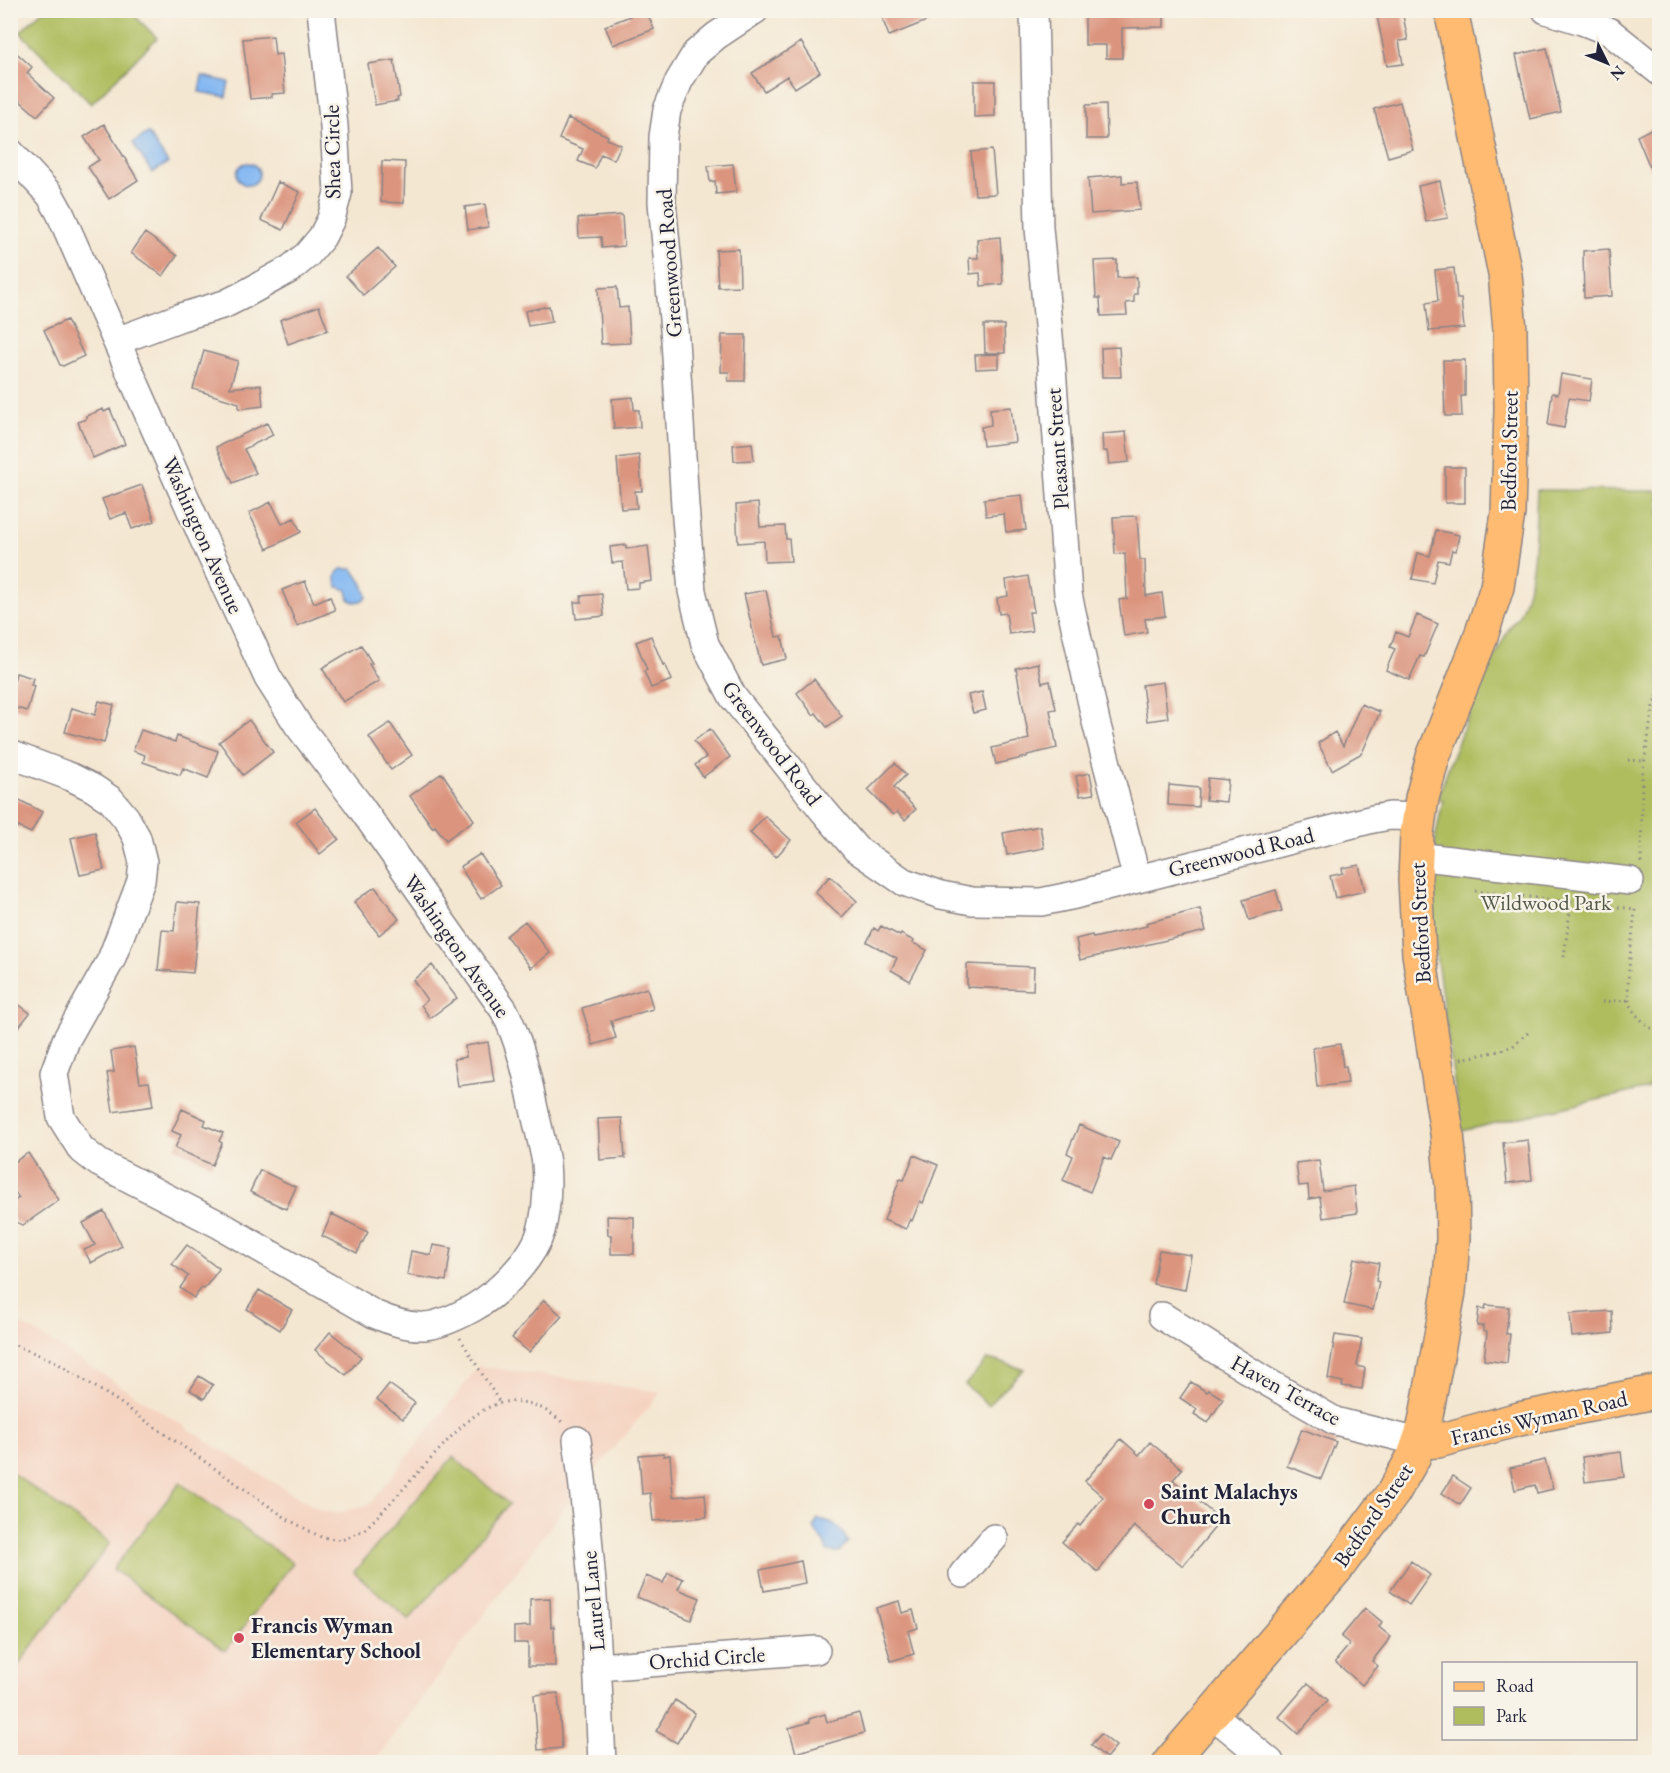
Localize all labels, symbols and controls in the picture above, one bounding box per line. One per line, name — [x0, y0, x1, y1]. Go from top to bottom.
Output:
north arrow — [1577, 33, 1637, 93]
text: N — [1605, 61, 1630, 85]
street label: Shea Circle — [317, 104, 347, 199]
street label: Greenwood Road — [649, 187, 689, 338]
street label: Pleasant Street — [1038, 387, 1076, 511]
street label: Bedford Street — [1493, 390, 1525, 512]
street label: Washington Avenue — [155, 452, 251, 618]
street label: Greenwood Road — [715, 675, 829, 812]
street label: Greenwood Road — [1165, 820, 1318, 884]
street label: Bedford Street — [1402, 862, 1438, 984]
street label: Washington Avenue — [397, 869, 517, 1024]
park label: Wildwood Park — [1481, 888, 1612, 917]
street label: Haven Terrace — [1226, 1348, 1346, 1432]
street label: Francis Wyman Road — [1448, 1383, 1631, 1452]
street label: Bedford Street — [1326, 1457, 1420, 1573]
place label: Saint Malachys Church — [1161, 1477, 1298, 1531]
marker: Saint Malachys Church — [1142, 1497, 1156, 1511]
street label: Laurel Lane — [574, 1549, 612, 1652]
place label: Francis Wyman Elementary School — [251, 1611, 421, 1665]
marker: Francis Wyman Elementary School — [232, 1631, 246, 1645]
street label: Orchid Circle — [648, 1639, 767, 1677]
legend — [1442, 1662, 1637, 1740]
text: Road — [1496, 1674, 1535, 1697]
text: Park — [1496, 1704, 1527, 1727]

